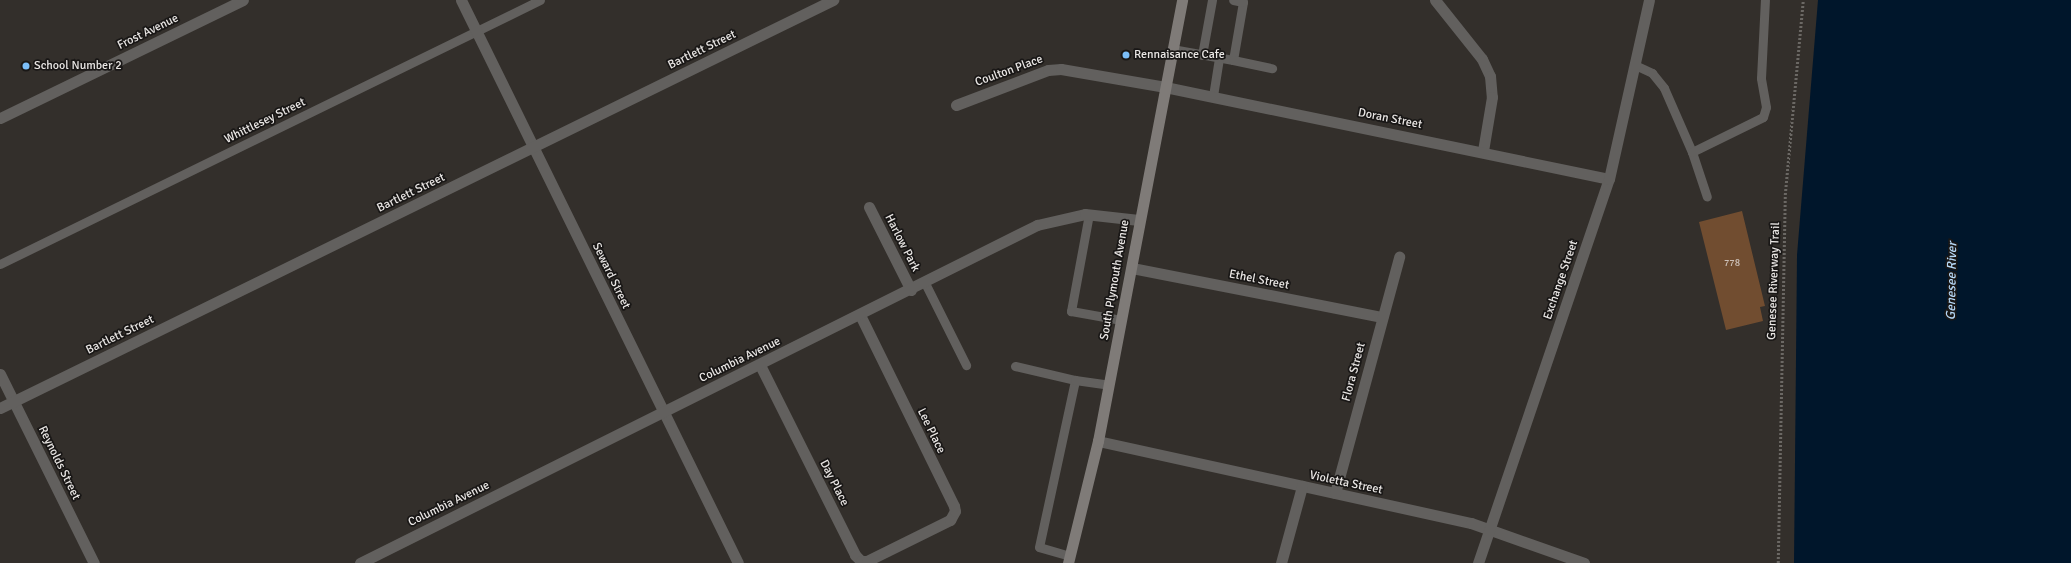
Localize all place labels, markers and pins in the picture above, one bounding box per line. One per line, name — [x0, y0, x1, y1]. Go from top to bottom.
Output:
place label: Rennaisance Cafe — [1134, 48, 1225, 62]
marker: Rennaisance Cafe — [1121, 50, 1131, 60]
place label: School Number 2 — [34, 59, 122, 73]
marker: School Number 2 — [21, 61, 31, 71]

